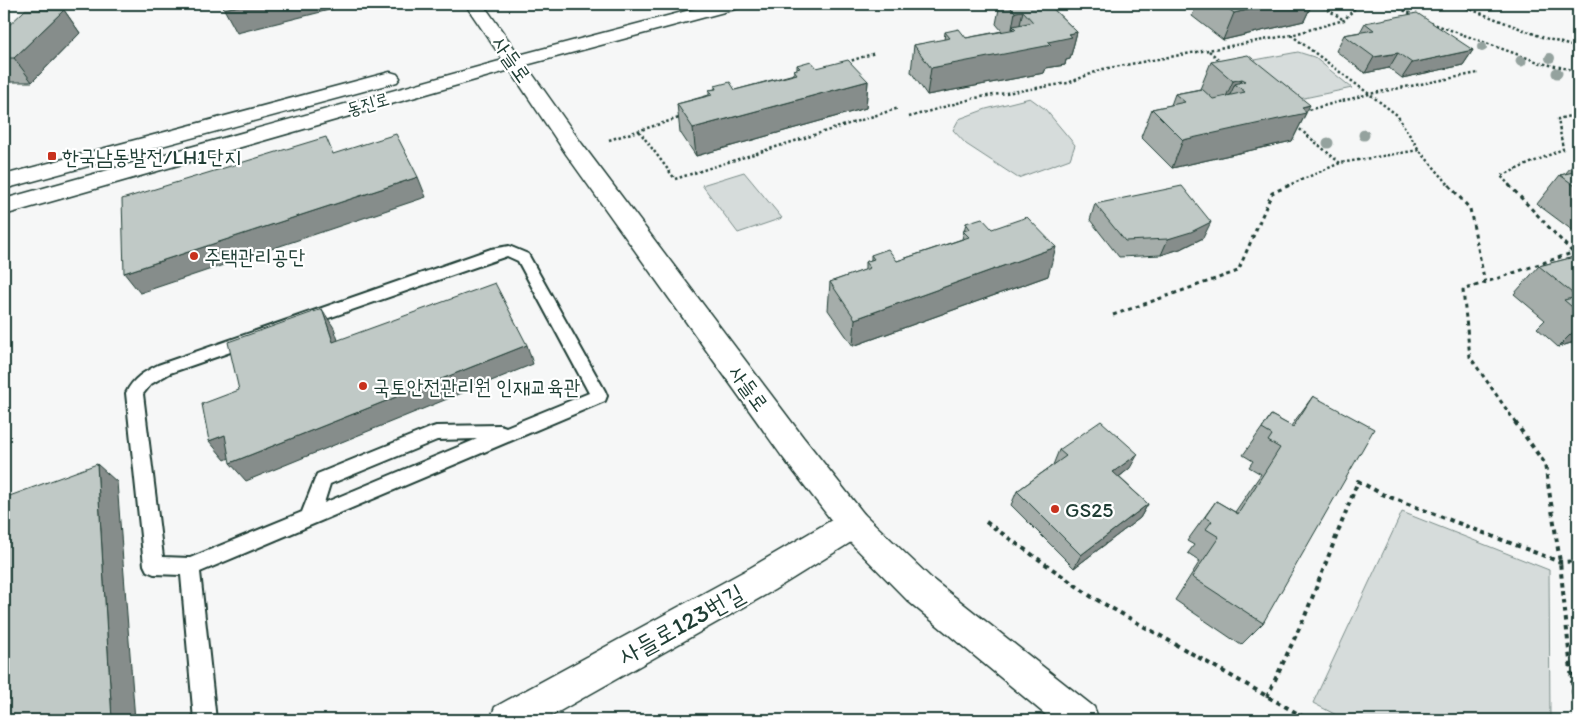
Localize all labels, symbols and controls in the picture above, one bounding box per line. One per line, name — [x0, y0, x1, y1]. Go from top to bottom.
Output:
street label: 사들로 — [487, 31, 537, 87]
street label: 동진로 — [344, 87, 392, 121]
place label: 한국남동발전/LH1단지 — [62, 144, 241, 169]
marker: 한국남동발전/LH1단지 — [46, 150, 58, 162]
place label: 주택관리공단 — [204, 244, 305, 269]
marker: 주택관리공단 — [188, 250, 200, 262]
street label: 사들로 — [724, 360, 774, 416]
place label: 국토안전관리원 인재교육관 — [373, 374, 581, 399]
marker: 국토안전관리원 인재교육관 — [357, 380, 369, 392]
place label: GS25 — [1065, 497, 1113, 522]
marker: GS25 — [1049, 503, 1061, 515]
street label: 사들로123번길 — [613, 577, 749, 671]

